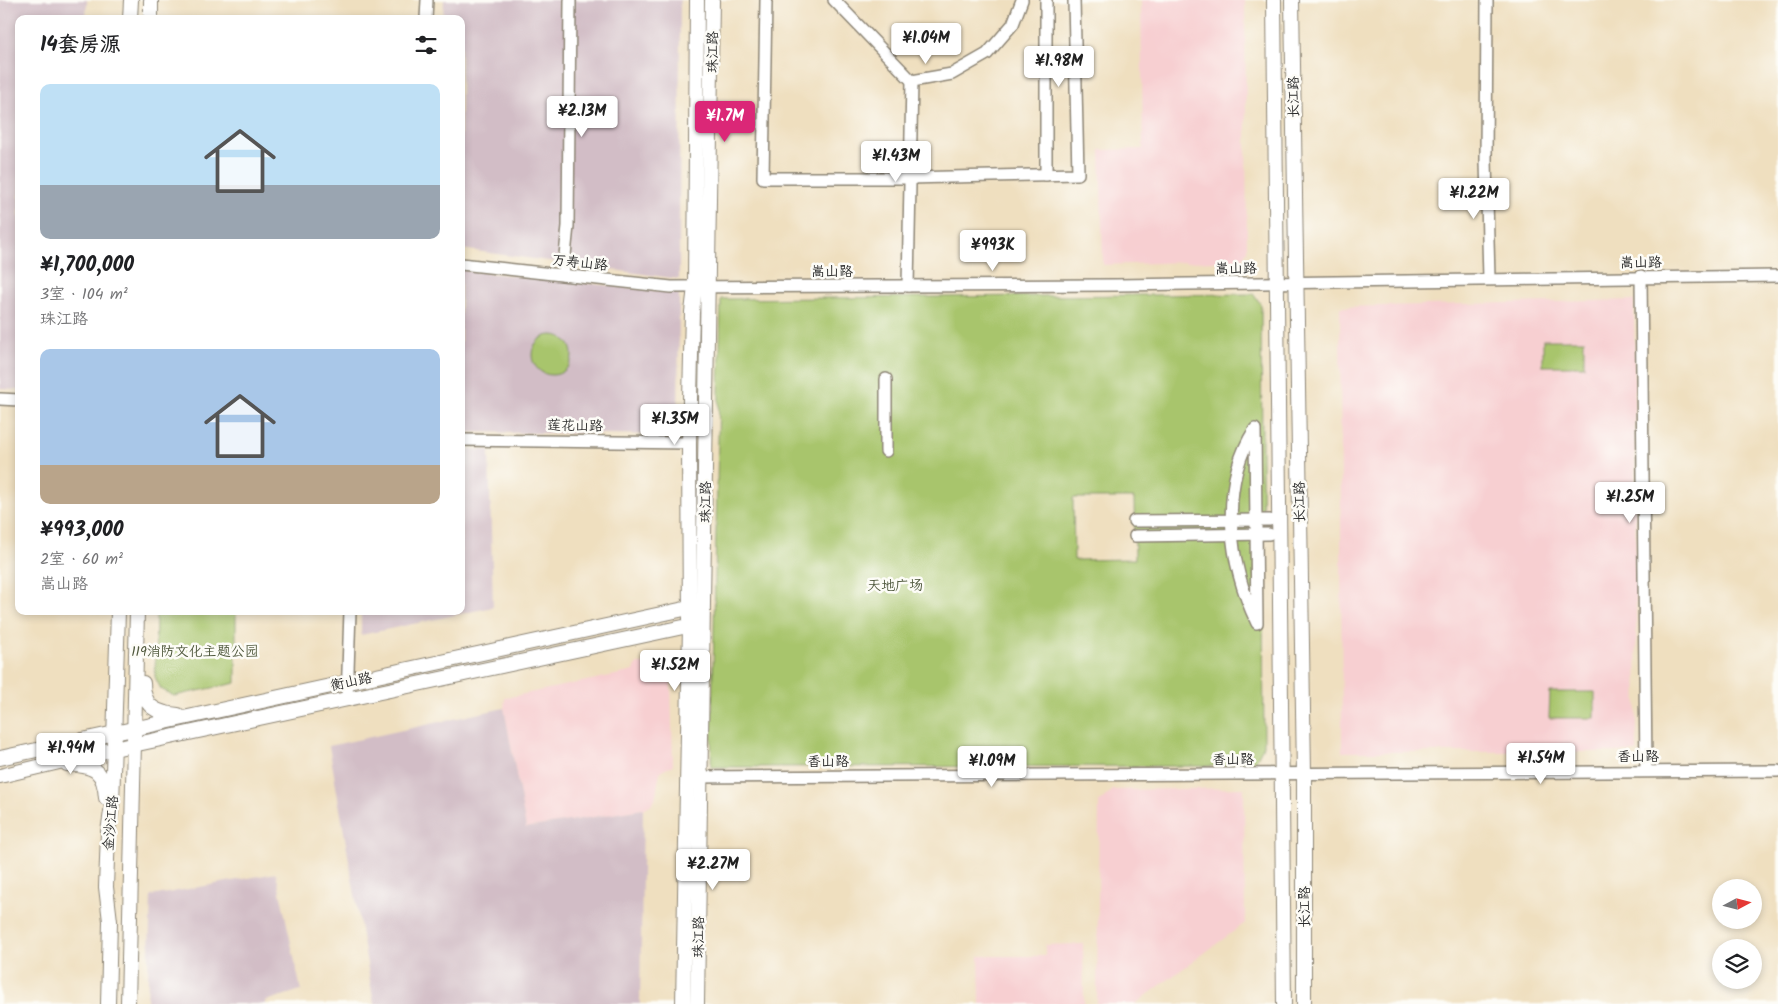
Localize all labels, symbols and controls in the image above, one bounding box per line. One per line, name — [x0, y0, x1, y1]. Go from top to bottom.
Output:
pin: ¥1.04M — [885, 22, 967, 65]
text: ¥1.04M — [902, 26, 950, 51]
text: 14套房源 — [40, 29, 121, 62]
icon: filters — [412, 31, 440, 59]
street label: 珠江路 — [702, 31, 724, 73]
pin: ¥1.98M — [1018, 46, 1100, 88]
text: ¥1.98M — [1035, 49, 1083, 74]
street label: 长江路 — [1283, 76, 1305, 118]
pin: ¥2.13M — [541, 96, 623, 138]
text: ¥2.13M — [558, 99, 606, 124]
pin: ¥1.7M — [690, 100, 760, 143]
text: ¥1.7M — [706, 104, 744, 129]
icon: home — [195, 116, 285, 206]
pin: ¥1.43M — [855, 140, 937, 183]
text: ¥1.43M — [872, 144, 920, 169]
pin: ¥1.22M — [1433, 178, 1515, 220]
text: ¥1.22M — [1449, 181, 1499, 206]
pin: ¥993K — [958, 230, 1028, 272]
text: ¥993K — [971, 233, 1015, 258]
text: ¥1,700,000 — [40, 249, 134, 282]
street label: 万寿山路 — [551, 249, 609, 277]
street label: 嵩山路 — [1620, 252, 1662, 274]
street label: 嵩山路 — [1215, 258, 1257, 280]
street label: 嵩山路 — [811, 261, 853, 283]
text: 3室 · 104 m² — [40, 282, 128, 307]
text: 珠江路 — [40, 307, 88, 332]
icon: home — [195, 381, 285, 471]
pin: ¥1.35M — [634, 404, 716, 446]
text: ¥1.35M — [651, 407, 699, 432]
street label: 莲花山路 — [547, 415, 603, 437]
street label: 珠江路 — [695, 481, 717, 523]
street label: 长江路 — [1289, 481, 1311, 523]
pin: ¥1.25M — [1589, 482, 1671, 524]
text: ¥1.25M — [1606, 485, 1654, 510]
text: ¥993,000 — [40, 514, 123, 547]
text: 2室 · 60 m² — [40, 547, 123, 572]
text: 嵩山路 — [40, 572, 88, 597]
park label: 天地广场 — [867, 575, 923, 597]
park label: 119消防文化主题公园 — [131, 641, 259, 663]
pin: ¥1.52M — [634, 650, 716, 692]
text: ¥1.52M — [651, 653, 699, 678]
street label: 衡山路 — [328, 667, 374, 697]
pin: ¥1.94M — [30, 732, 112, 775]
text: ¥1.94M — [47, 736, 95, 761]
pin: ¥1.54M — [1500, 742, 1582, 785]
pin: ¥1.09M — [951, 746, 1033, 788]
text: ¥1.54M — [1517, 746, 1565, 771]
street label: 香山路 — [1617, 746, 1659, 768]
text: ¥1.09M — [969, 749, 1015, 774]
street label: 香山路 — [1212, 749, 1254, 771]
street label: 香山路 — [807, 751, 849, 773]
street label: 金沙江路 — [98, 794, 124, 852]
pin: ¥2.27M — [672, 848, 754, 891]
text: ¥2.27M — [687, 852, 739, 877]
north arrow — [1712, 879, 1762, 929]
map controls — [1712, 879, 1762, 989]
street label: 长江路 — [1294, 886, 1316, 928]
street label: 珠江路 — [688, 916, 710, 958]
button: layers — [1712, 939, 1762, 989]

